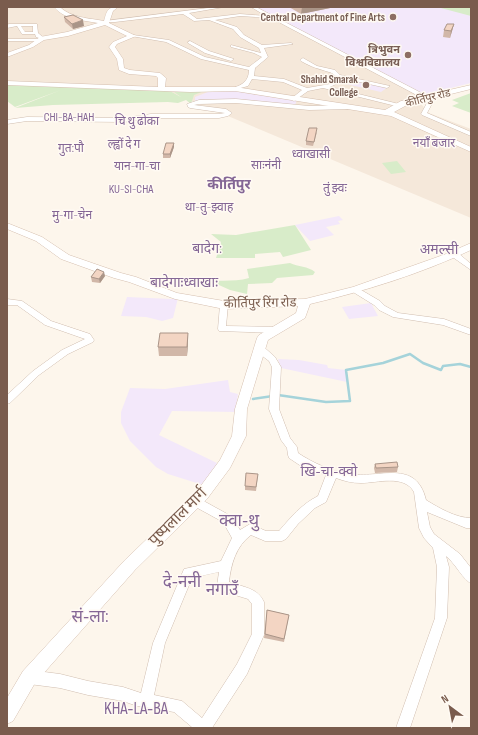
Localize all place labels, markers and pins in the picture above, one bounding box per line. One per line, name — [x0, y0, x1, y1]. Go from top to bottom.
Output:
place label: Central Department of Fine Arts — [260, 11, 385, 24]
marker: Central Department of Fine Arts — [388, 12, 398, 22]
place label: त्रिभुवन विश्वविद्यालय — [346, 43, 401, 69]
marker: त्रिभुवन विश्वविद्यालय — [403, 50, 413, 60]
place label: Shahid Smarak College — [301, 73, 358, 99]
marker: Shahid Smarak College — [361, 80, 371, 90]

